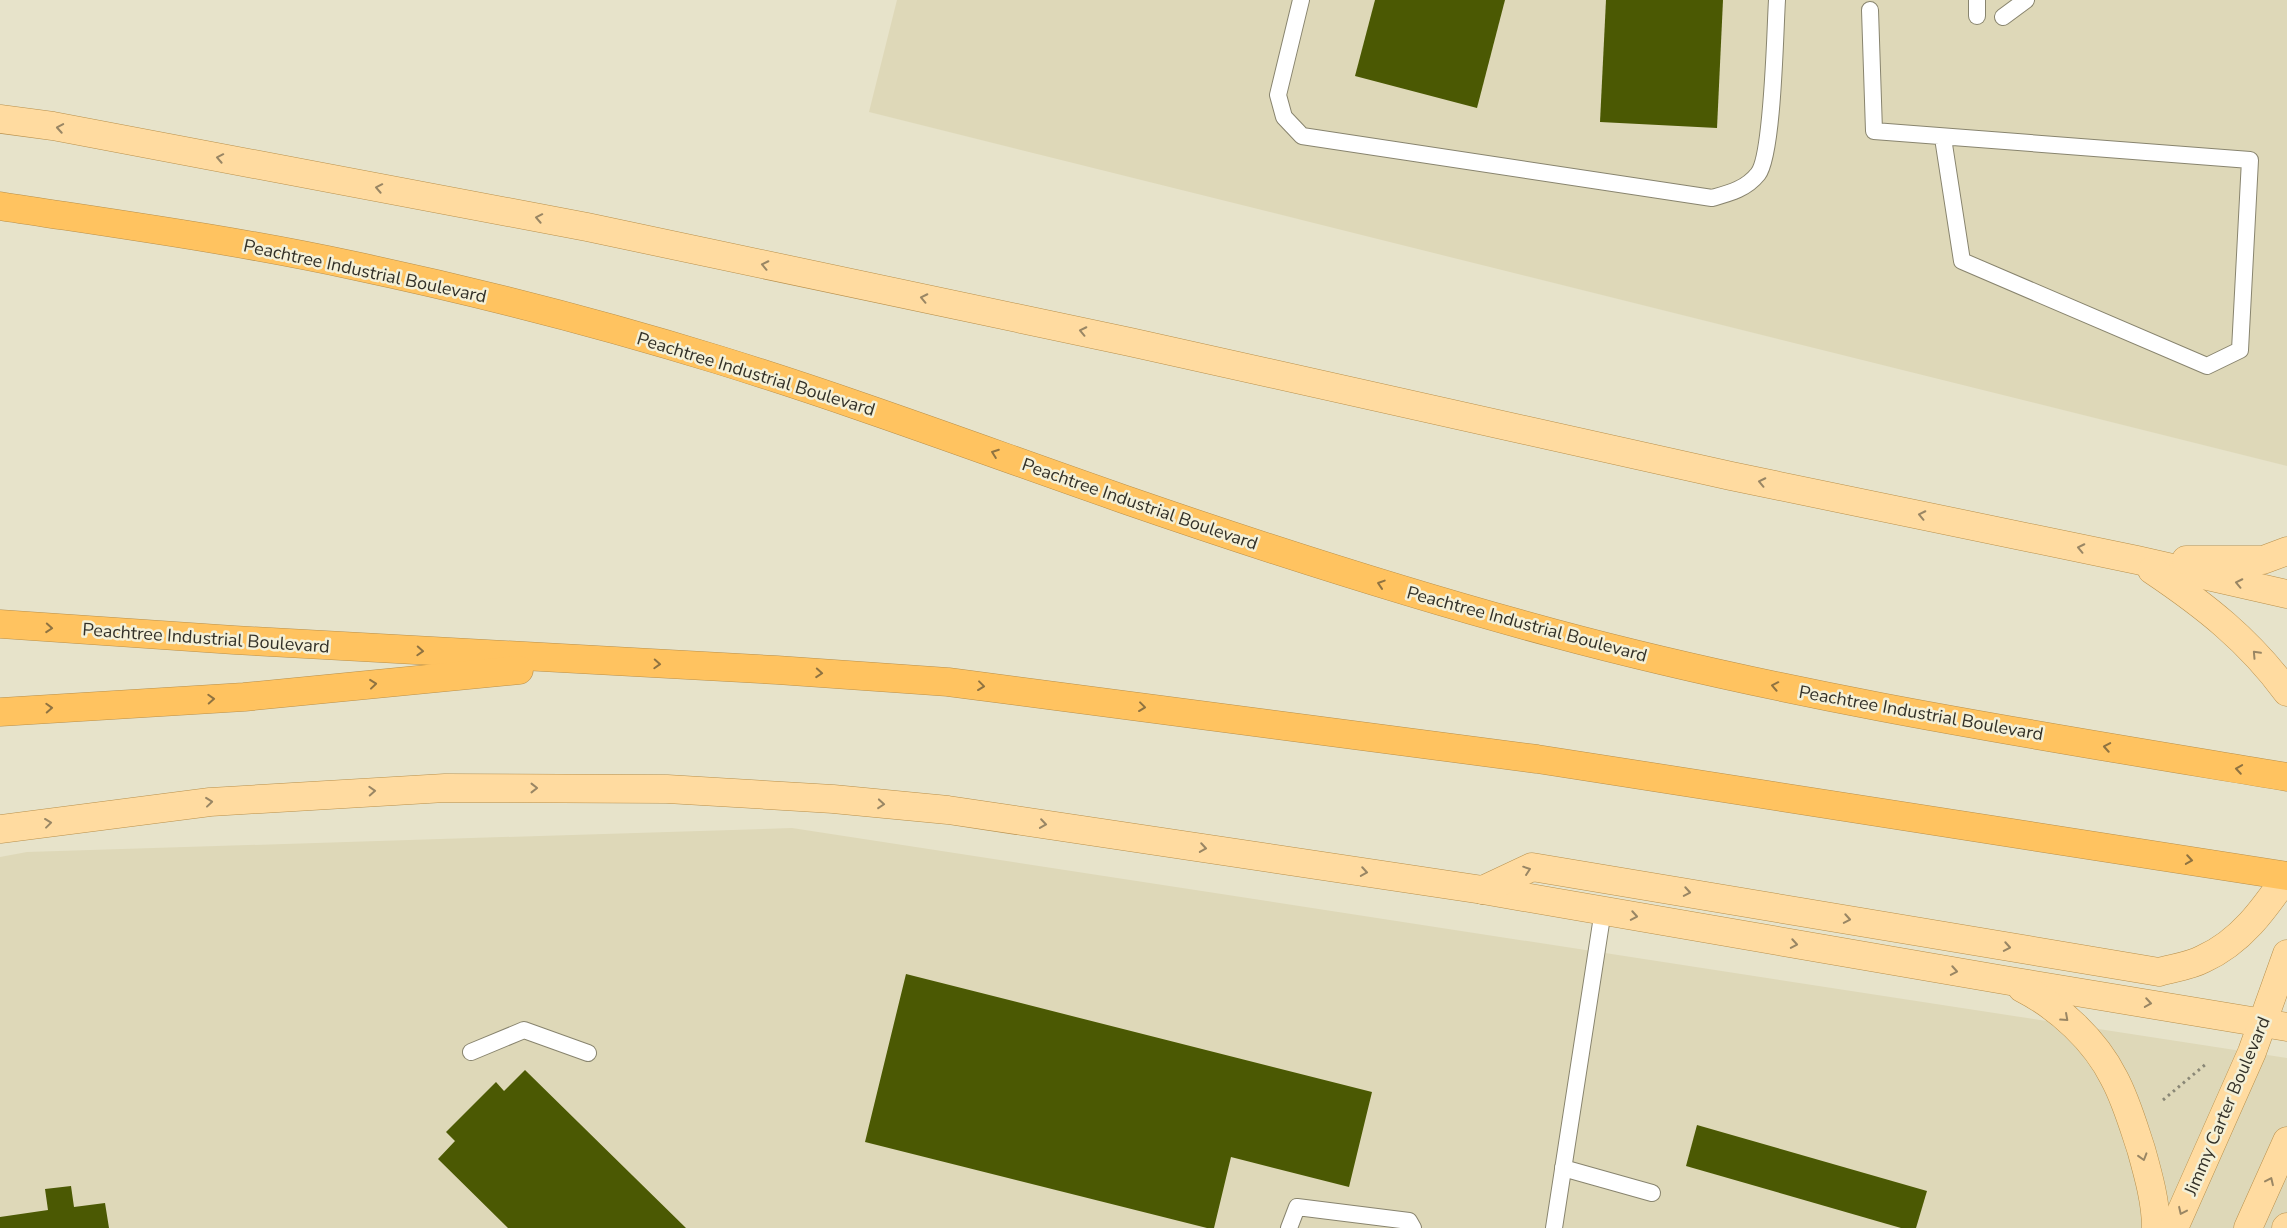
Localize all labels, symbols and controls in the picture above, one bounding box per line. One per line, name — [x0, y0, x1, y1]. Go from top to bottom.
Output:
one-way arrow — [56, 123, 64, 133]
one-way arrow — [215, 153, 224, 164]
one-way arrow — [375, 184, 384, 194]
one-way arrow — [535, 214, 543, 224]
street label: Peachtree Industrial Boulevard — [241, 233, 489, 309]
one-way arrow — [760, 260, 769, 271]
one-way arrow — [919, 293, 928, 304]
street label: Peachtree Industrial Boulevard — [634, 326, 878, 422]
one-way arrow — [1078, 327, 1087, 337]
one-way arrow — [991, 449, 1000, 459]
street label: Peachtree Industrial Boulevard — [1019, 452, 1261, 556]
one-way arrow — [1758, 478, 1767, 488]
one-way arrow — [1917, 511, 1926, 521]
one-way arrow — [2076, 544, 2085, 554]
one-way arrow — [1377, 579, 1386, 589]
one-way arrow — [2235, 579, 2244, 589]
street label: Peachtree Industrial Boulevard — [1404, 580, 1650, 668]
street label: Peachtree Industrial Boulevard — [82, 617, 330, 659]
one-way arrow — [45, 622, 53, 633]
one-way arrow — [417, 645, 425, 656]
one-way arrow — [2253, 650, 2262, 659]
one-way arrow — [653, 658, 661, 669]
one-way arrow — [815, 668, 823, 679]
one-way arrow — [369, 679, 377, 690]
one-way arrow — [977, 680, 985, 691]
street label: Peachtree Industrial Boulevard — [1797, 680, 2045, 746]
one-way arrow — [1771, 681, 1780, 691]
one-way arrow — [207, 693, 215, 704]
one-way arrow — [1138, 701, 1146, 712]
one-way arrow — [45, 703, 53, 714]
one-way arrow — [2103, 742, 2112, 752]
one-way arrow — [2235, 764, 2243, 774]
one-way arrow — [530, 783, 538, 793]
one-way arrow — [368, 786, 376, 797]
one-way arrow — [206, 797, 214, 808]
one-way arrow — [878, 798, 886, 809]
one-way arrow — [45, 818, 53, 829]
one-way arrow — [1039, 818, 1047, 829]
one-way arrow — [1199, 842, 1208, 852]
one-way arrow — [2185, 854, 2193, 865]
one-way arrow — [1360, 866, 1368, 876]
one-way arrow — [1522, 866, 1531, 876]
one-way arrow — [1683, 886, 1691, 896]
one-way arrow — [1630, 910, 1639, 920]
one-way arrow — [1843, 914, 1852, 924]
one-way arrow — [1790, 938, 1799, 948]
one-way arrow — [2003, 941, 2012, 951]
one-way arrow — [1950, 966, 1959, 976]
one-way arrow — [2144, 998, 2152, 1008]
one-way arrow — [2059, 1012, 2068, 1021]
street label: Jimmy Carter Boulevard — [2178, 1013, 2276, 1200]
one-way arrow — [2137, 1152, 2147, 1160]
one-way arrow — [2263, 1177, 2274, 1186]
one-way arrow — [2178, 1206, 2189, 1215]

